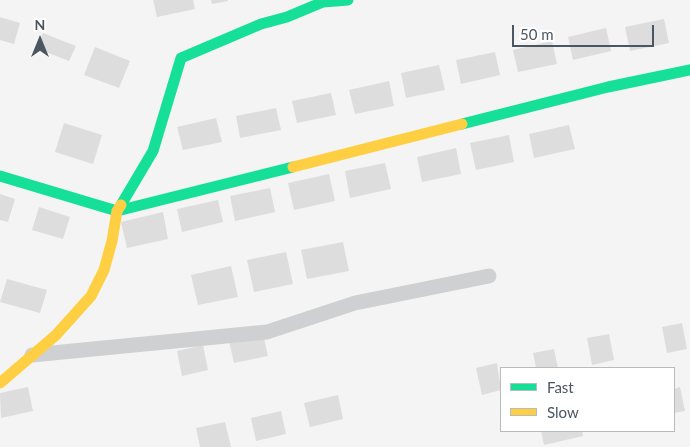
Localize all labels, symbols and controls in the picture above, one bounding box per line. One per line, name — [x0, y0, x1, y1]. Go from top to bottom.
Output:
north arrow — [15, 15, 65, 65]
scale bar — [515, 15, 658, 47]
text: N — [35, 16, 45, 33]
text: 50 m — [520, 25, 554, 43]
legend — [500, 367, 675, 432]
text: Fast — [547, 378, 574, 396]
text: Slow — [547, 403, 579, 421]

